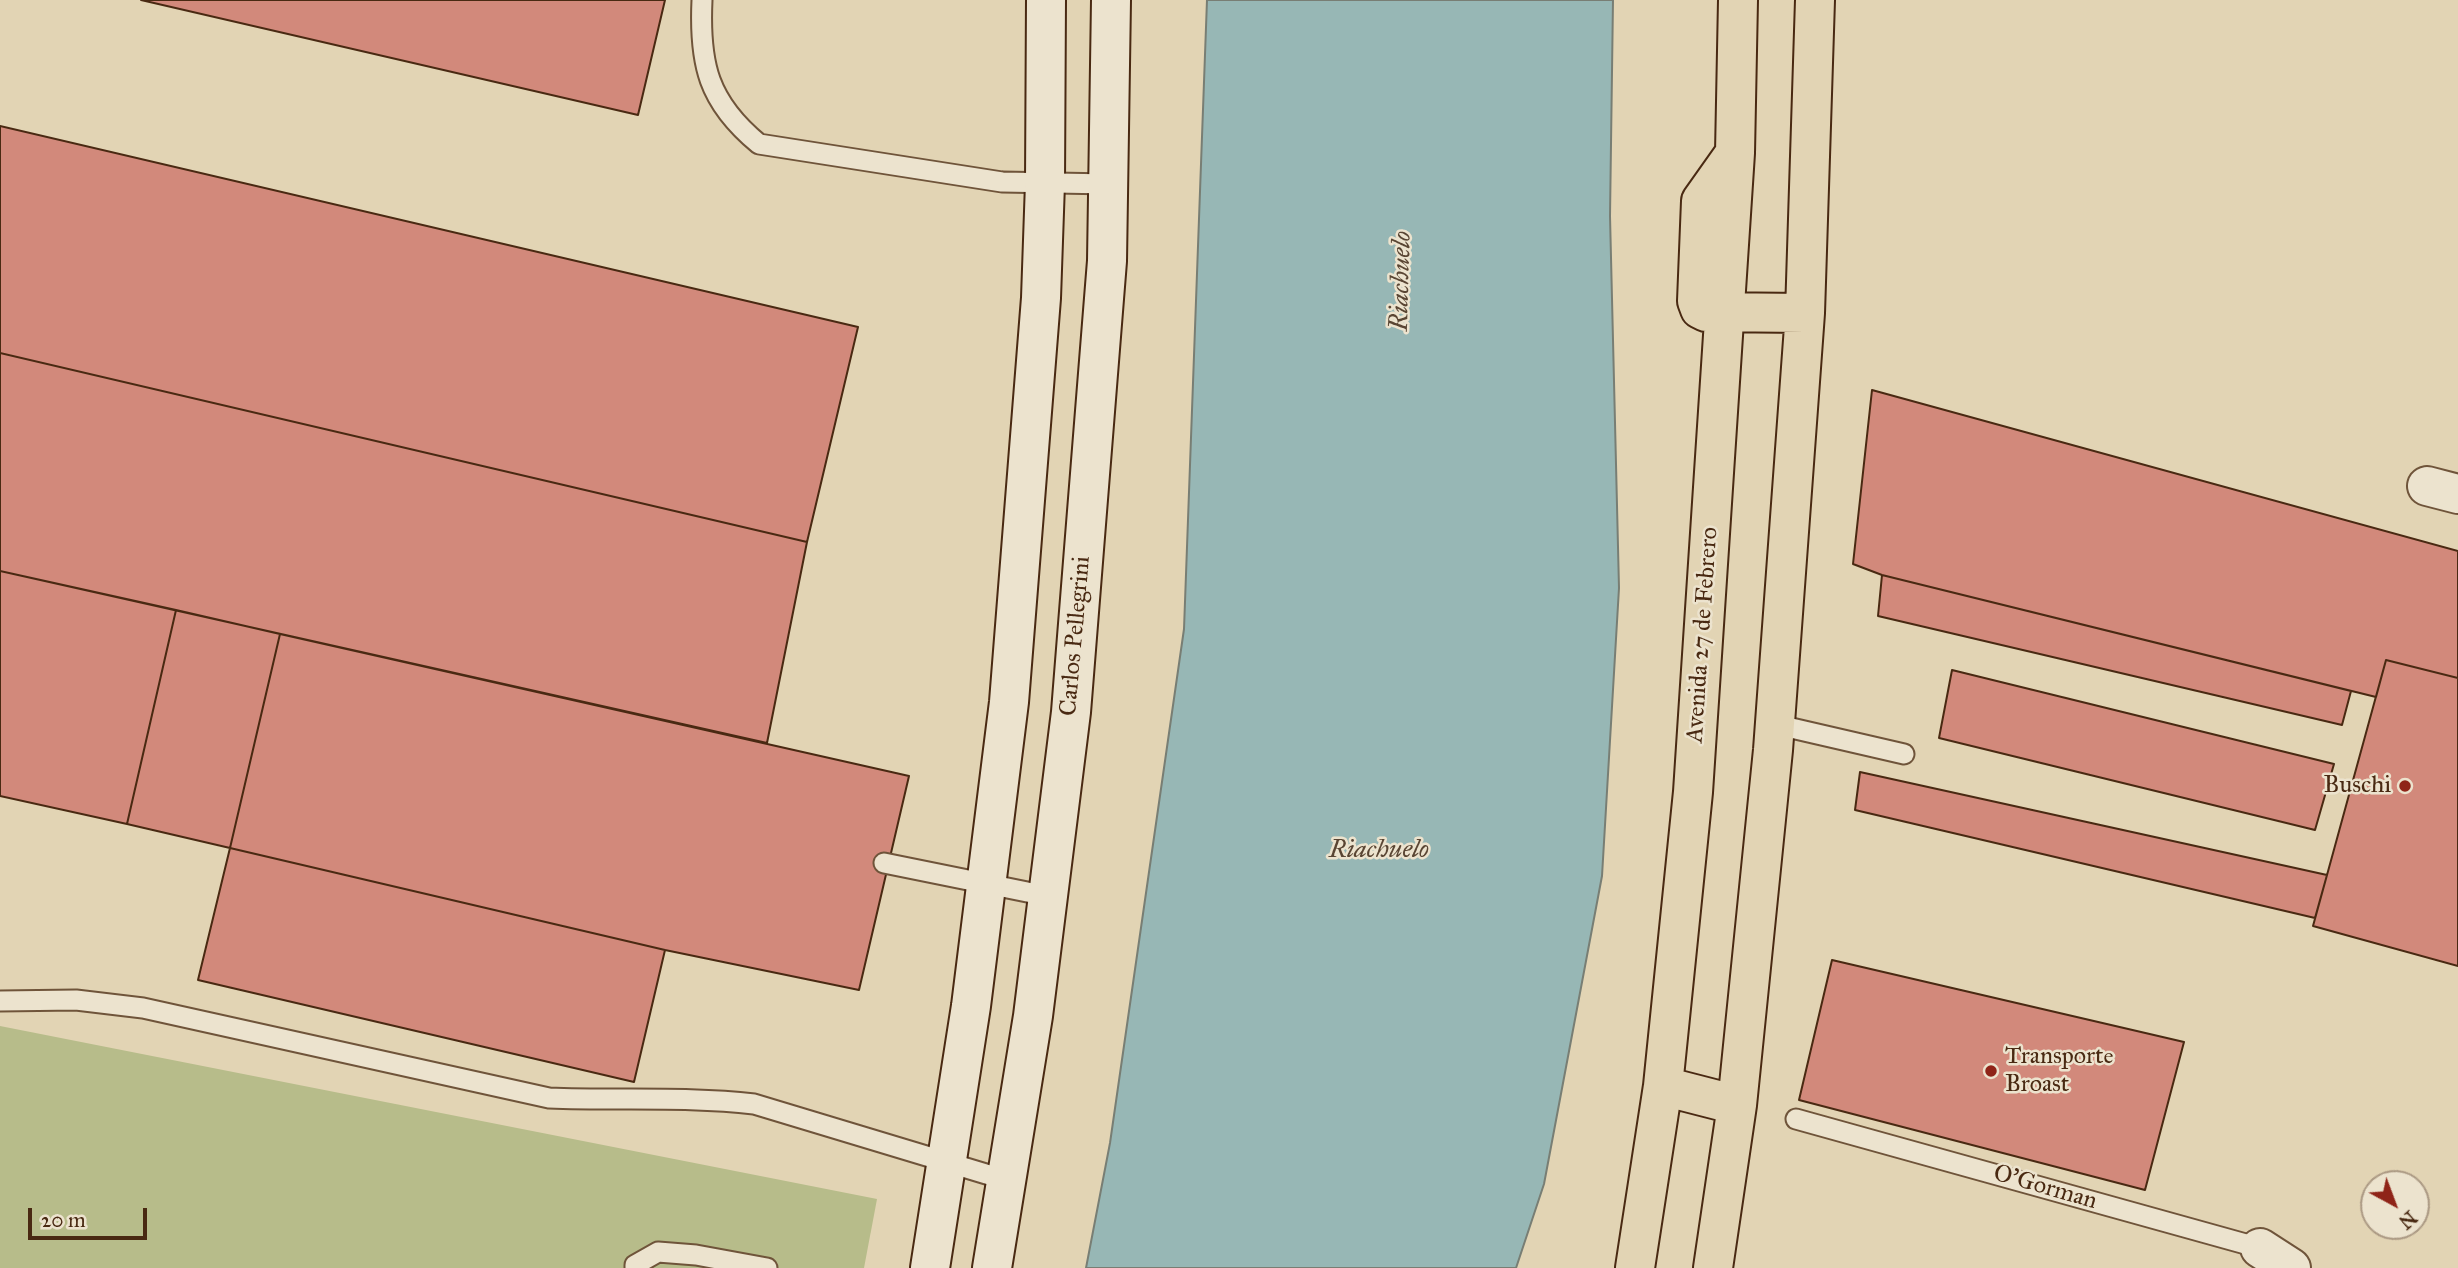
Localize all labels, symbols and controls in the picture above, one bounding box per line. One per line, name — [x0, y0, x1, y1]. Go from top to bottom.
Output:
water label: Riachuelo — [1385, 231, 1419, 331]
street label: Avenida 27 de Febrero — [1681, 526, 1725, 744]
street label: Carlos Pellegrini — [1055, 555, 1097, 717]
place label: Buschi — [2324, 772, 2391, 800]
marker: Buschi — [2397, 778, 2413, 794]
water label: Riachuelo — [1329, 835, 1429, 867]
place label: Transporte Broast — [2005, 1043, 2113, 1099]
marker: Transporte Broast — [1983, 1063, 1999, 1079]
street label: O'Gorman — [1990, 1160, 2100, 1216]
north arrow — [2360, 1170, 2430, 1240]
scale bar — [32, 1194, 150, 1238]
text: N — [2394, 1206, 2421, 1234]
text: 20 m — [41, 1207, 86, 1233]

